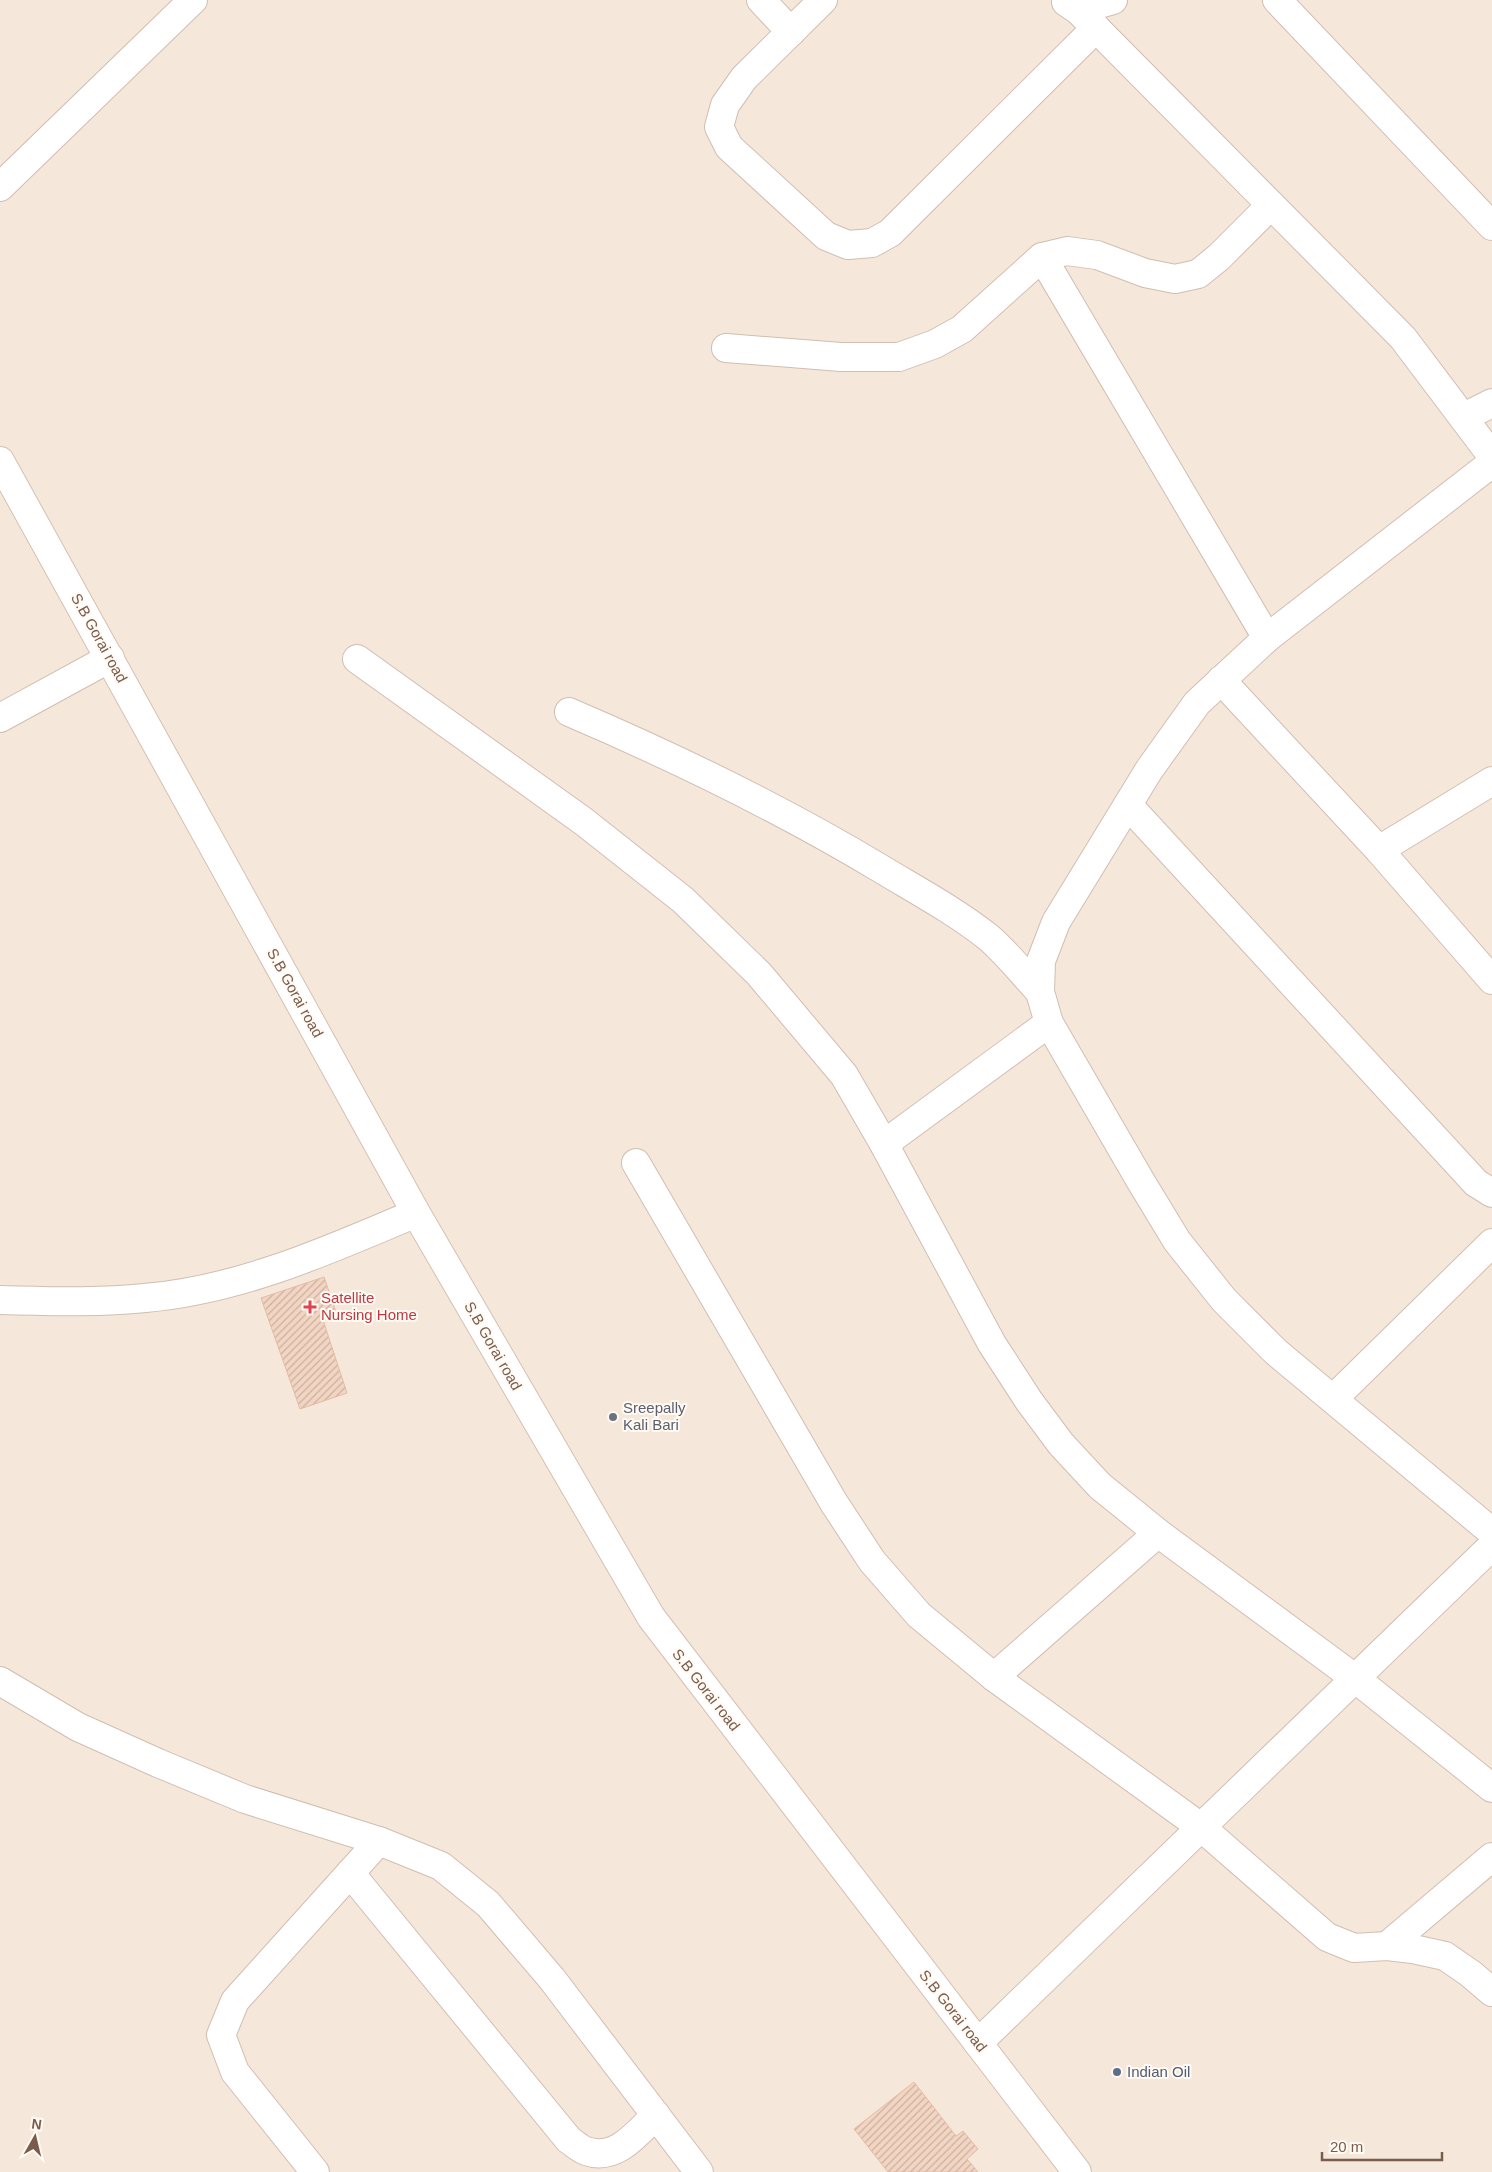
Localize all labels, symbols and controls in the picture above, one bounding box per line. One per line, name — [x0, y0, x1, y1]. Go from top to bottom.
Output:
street label: S.B Gorai road — [68, 590, 131, 685]
street label: S.B Gorai road — [264, 945, 327, 1040]
place label: Satellite Nursing Home — [321, 1289, 417, 1323]
street label: S.B Gorai road — [461, 1299, 526, 1393]
marker: Satellite Nursing Home — [303, 1300, 317, 1314]
place label: Sreepally Kali Bari — [623, 1399, 686, 1433]
marker: Sreepally Kali Bari — [607, 1411, 619, 1423]
street label: S.B Gorai road — [669, 1645, 744, 1734]
street label: S.B Gorai road — [916, 1966, 991, 2055]
place label: Indian Oil — [1127, 2063, 1190, 2080]
marker: Indian Oil — [1111, 2066, 1123, 2078]
north arrow — [10, 2112, 60, 2162]
text: N — [31, 2115, 43, 2133]
scale bar — [1322, 2130, 1442, 2162]
text: 20 m — [1330, 2138, 1363, 2155]

